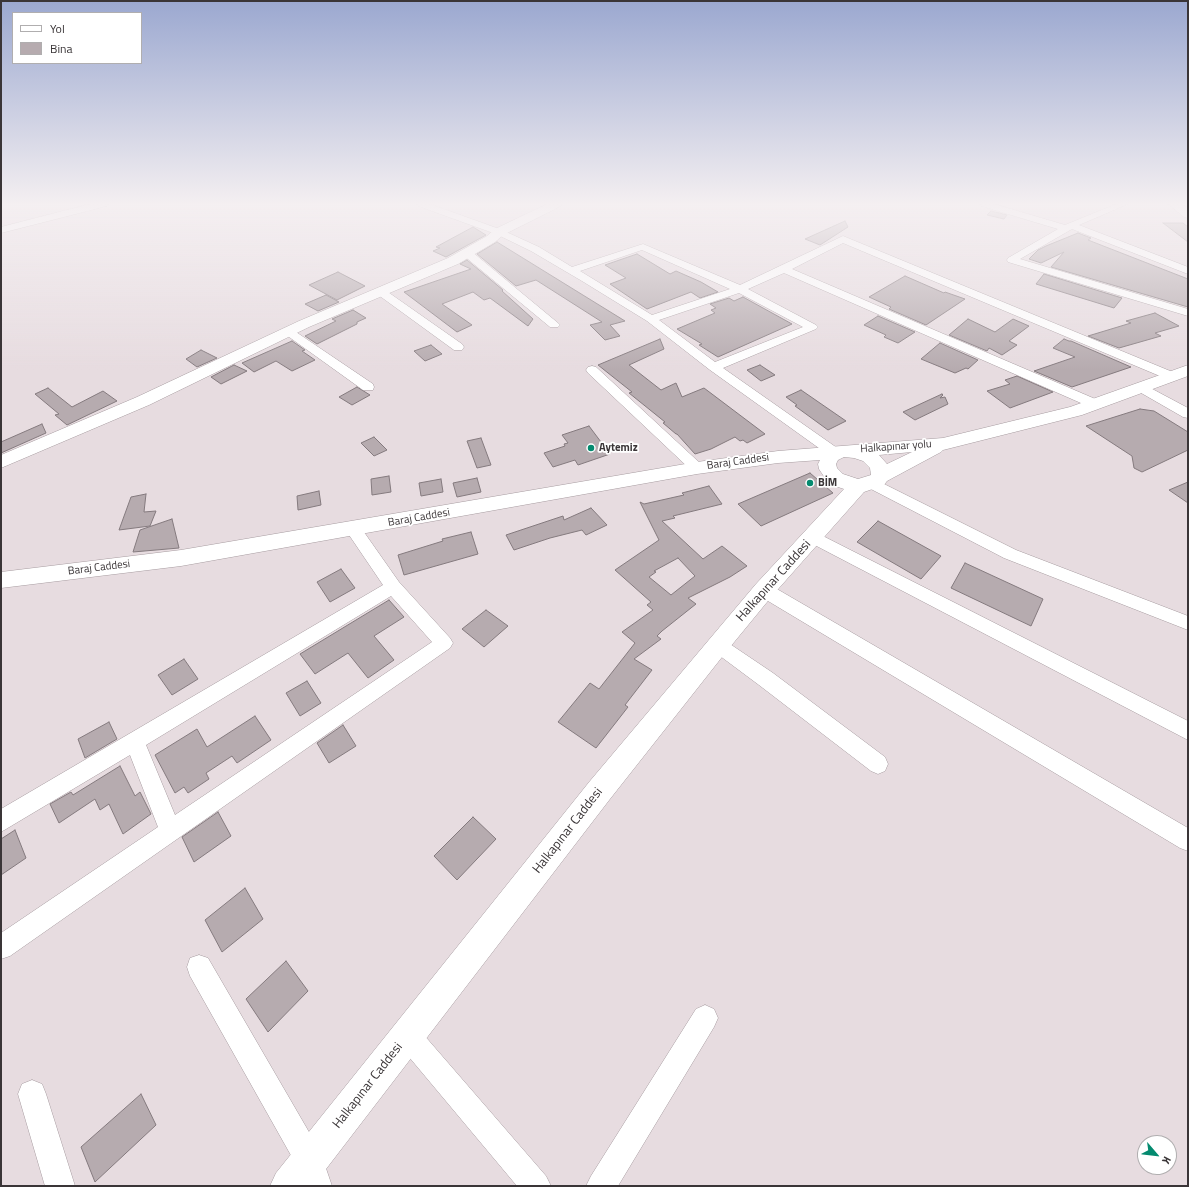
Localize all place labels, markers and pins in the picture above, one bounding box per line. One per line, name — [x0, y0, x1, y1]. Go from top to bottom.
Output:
place label: Aytemiz — [599, 441, 638, 455]
marker: Aytemiz — [586, 443, 596, 453]
place label: BİM — [818, 476, 837, 490]
marker: BİM — [805, 478, 815, 488]

